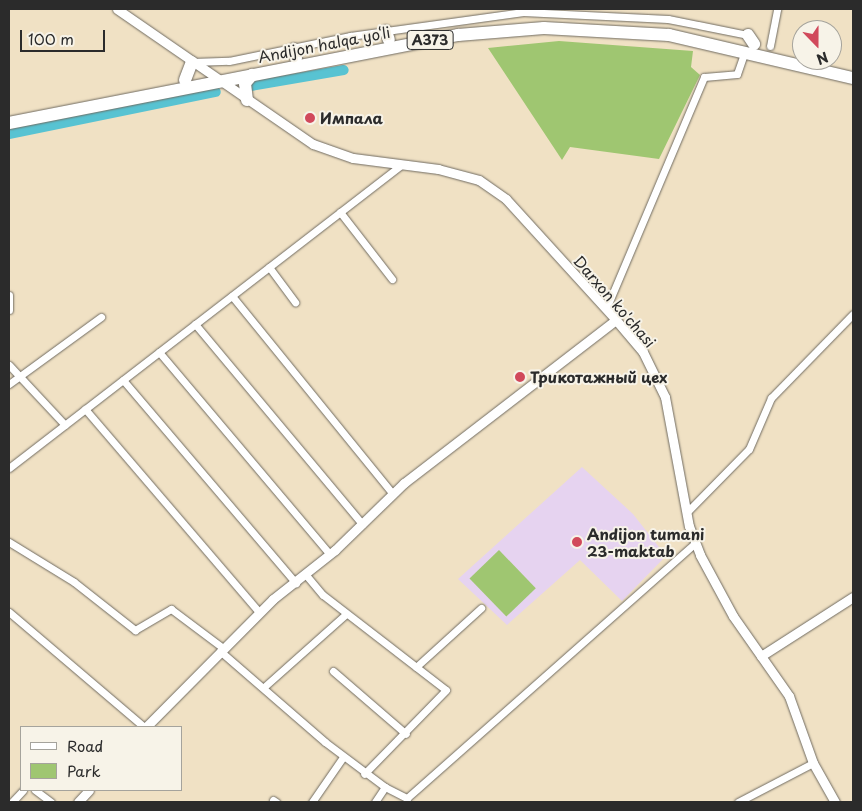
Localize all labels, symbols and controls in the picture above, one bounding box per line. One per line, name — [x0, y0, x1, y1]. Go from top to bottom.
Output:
scale bar — [22, 20, 108, 52]
north arrow — [792, 20, 842, 70]
street label: Andijon halqa yo‘li — [257, 22, 391, 66]
text: 100 m — [28, 27, 74, 50]
road number: A373 — [406, 28, 454, 52]
text: N — [813, 47, 832, 70]
place label: Импала — [320, 109, 383, 127]
marker: Импала — [304, 112, 316, 124]
street label: Darxon ko'chasi — [570, 252, 660, 350]
place label: Трикотажный цех — [530, 368, 668, 386]
marker: Трикотажный цех — [514, 371, 526, 383]
place label: Andijon tumani 23-maktab — [587, 524, 704, 559]
marker: Andijon tumani 23-maktab — [571, 536, 583, 548]
legend — [20, 726, 182, 791]
text: Road — [67, 734, 103, 757]
text: Park — [67, 759, 101, 782]

